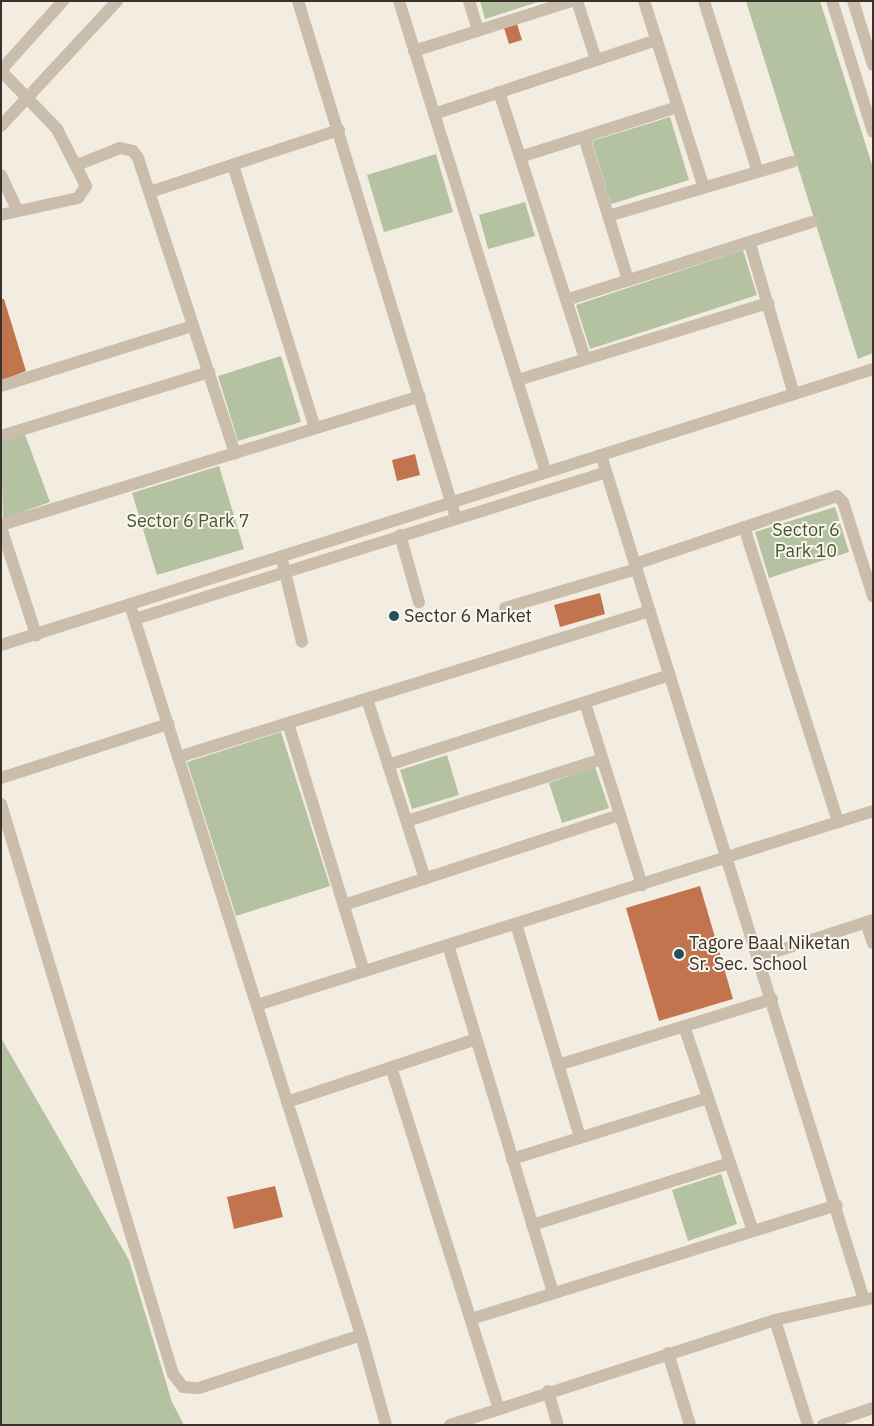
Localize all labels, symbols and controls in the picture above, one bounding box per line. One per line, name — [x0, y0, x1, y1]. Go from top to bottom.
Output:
park label: Sector 6 Park 7 — [126, 510, 250, 532]
park label: Sector 6 Park 10 — [772, 520, 840, 562]
place label: Sector 6 Market — [404, 605, 532, 627]
marker: Sector 6 Market — [388, 610, 400, 622]
place label: Tagore Baal Niketan Sr. Sec. School — [689, 933, 850, 976]
marker: Tagore Baal Niketan Sr. Sec. School — [673, 948, 685, 960]

